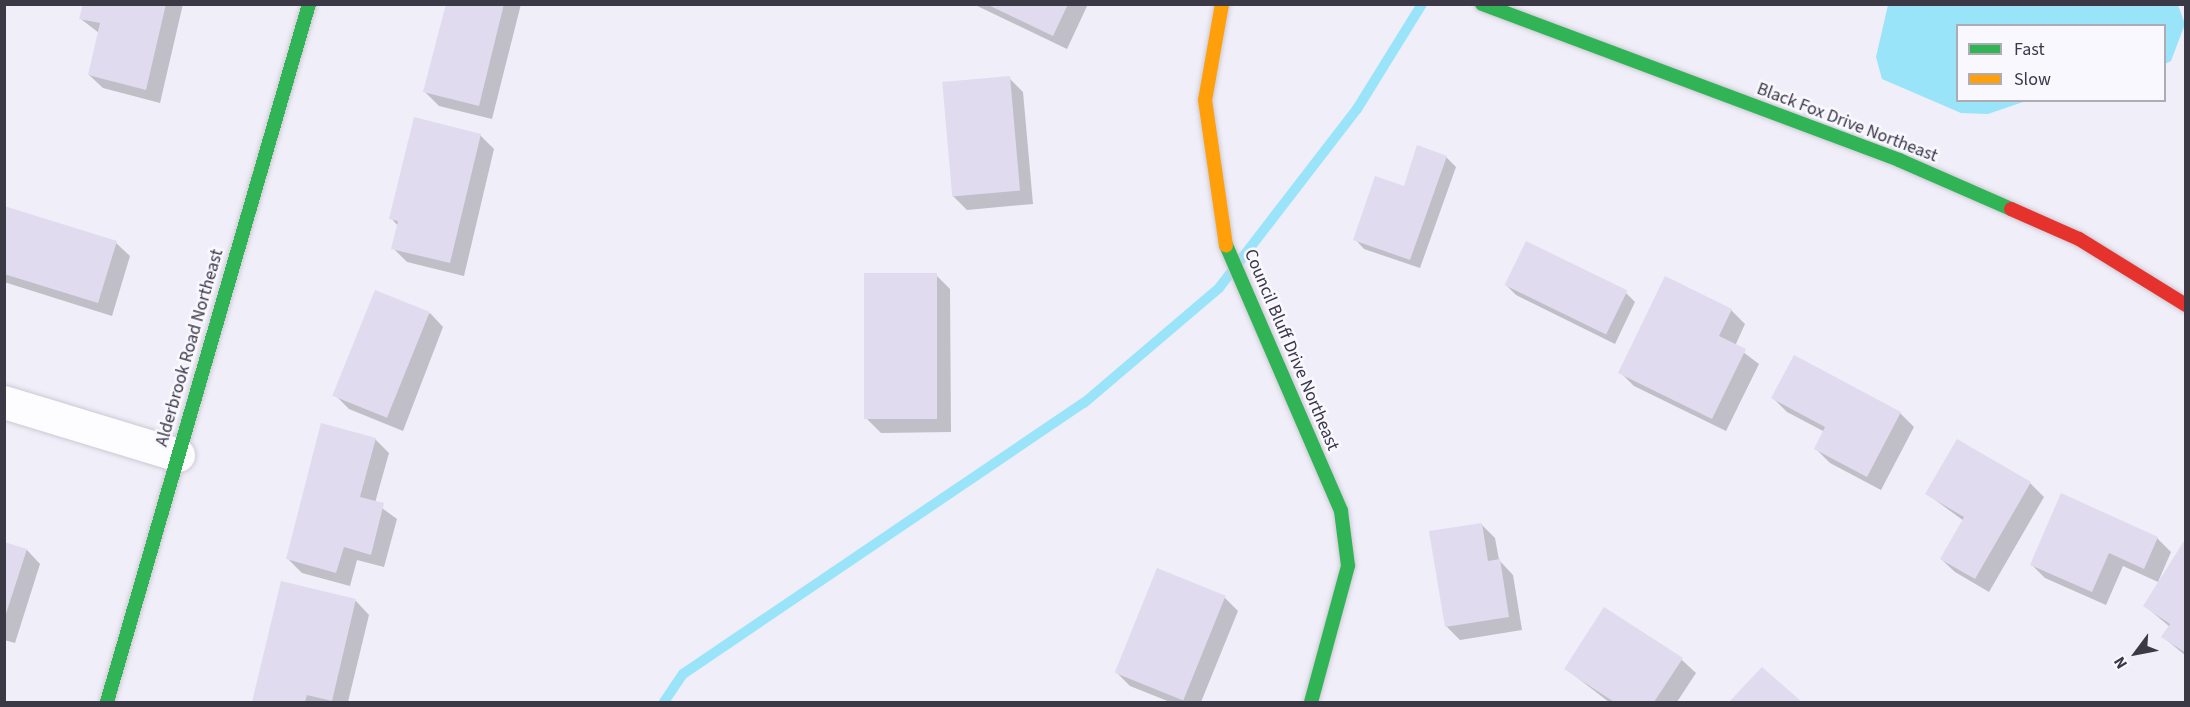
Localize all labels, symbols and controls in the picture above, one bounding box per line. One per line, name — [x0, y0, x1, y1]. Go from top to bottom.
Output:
legend — [1956, 24, 2166, 102]
text: Fast — [2014, 37, 2045, 62]
text: Slow — [2014, 67, 2051, 92]
street label: Black Fox Drive Northeast — [1754, 79, 1940, 167]
street label: Council Bluff Drive Northeast — [1239, 246, 1343, 454]
street label: Alderbrook Road Northeast — [151, 247, 229, 449]
north arrow — [2106, 623, 2166, 683]
text: N — [2109, 652, 2133, 673]

